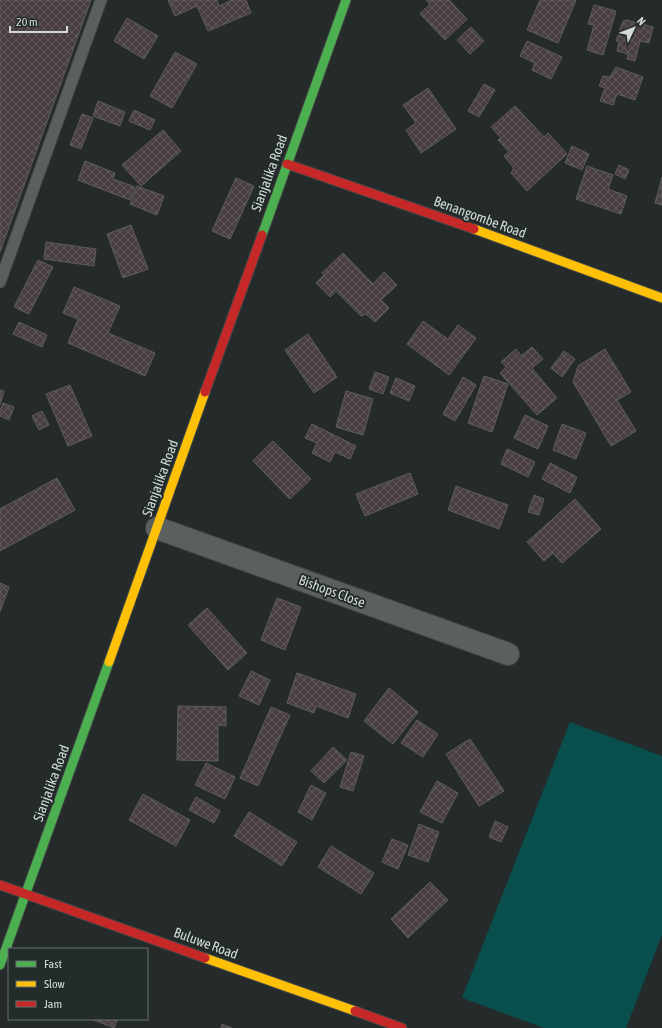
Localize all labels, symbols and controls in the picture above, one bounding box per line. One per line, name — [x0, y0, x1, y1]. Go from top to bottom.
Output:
scale bar — [10, 8, 67, 34]
north arrow — [614, 8, 654, 48]
text: 20 m — [16, 15, 38, 29]
text: N — [635, 15, 648, 28]
street label: Sianjalika Road — [248, 132, 290, 214]
street label: Benangombe Road — [432, 193, 528, 241]
street label: Sianjalika Road — [139, 437, 181, 519]
street label: Bishops Close — [297, 572, 367, 610]
street label: Sianjalika Road — [30, 742, 72, 824]
street label: Buluwe Road — [172, 924, 240, 962]
legend — [8, 948, 148, 1020]
text: Fast — [44, 957, 62, 971]
text: Slow — [44, 977, 65, 991]
text: Jam — [44, 997, 62, 1011]

